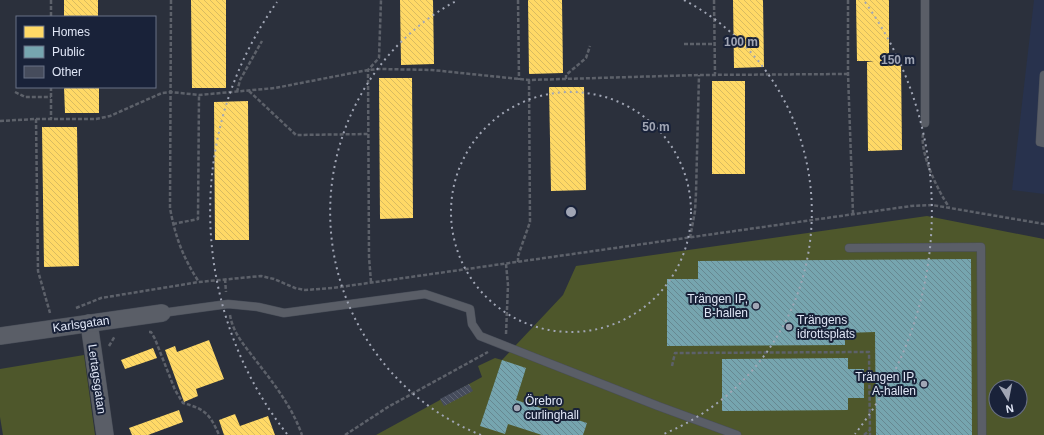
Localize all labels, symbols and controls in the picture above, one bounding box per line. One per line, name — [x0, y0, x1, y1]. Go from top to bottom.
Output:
legend — [16, 16, 156, 88]
text: Homes — [52, 25, 90, 39]
text: 100 m — [724, 35, 758, 49]
text: Public — [52, 45, 85, 59]
text: 150 m — [881, 53, 915, 67]
text: Other — [52, 65, 82, 79]
text: 50 m — [642, 120, 670, 134]
centre of rings — [564, 205, 578, 219]
place label: Trängen IP, B-hallen — [687, 292, 748, 320]
marker: Trängen IP, B-hallen — [751, 301, 761, 311]
street label: Karlsgatan — [52, 313, 110, 335]
place label: Trängens idrottsplats — [797, 313, 855, 341]
marker: Trängens idrottsplats — [784, 322, 794, 332]
street label: Lertagsgatan — [85, 343, 109, 415]
place label: Trängen IP, A-hallen — [855, 370, 916, 398]
marker: Trängen IP, A-hallen — [919, 379, 929, 389]
north arrow — [988, 379, 1028, 419]
place label: Örebro curlinghall — [525, 394, 579, 422]
text: N — [1005, 402, 1015, 415]
marker: Örebro curlinghall — [512, 403, 522, 413]

